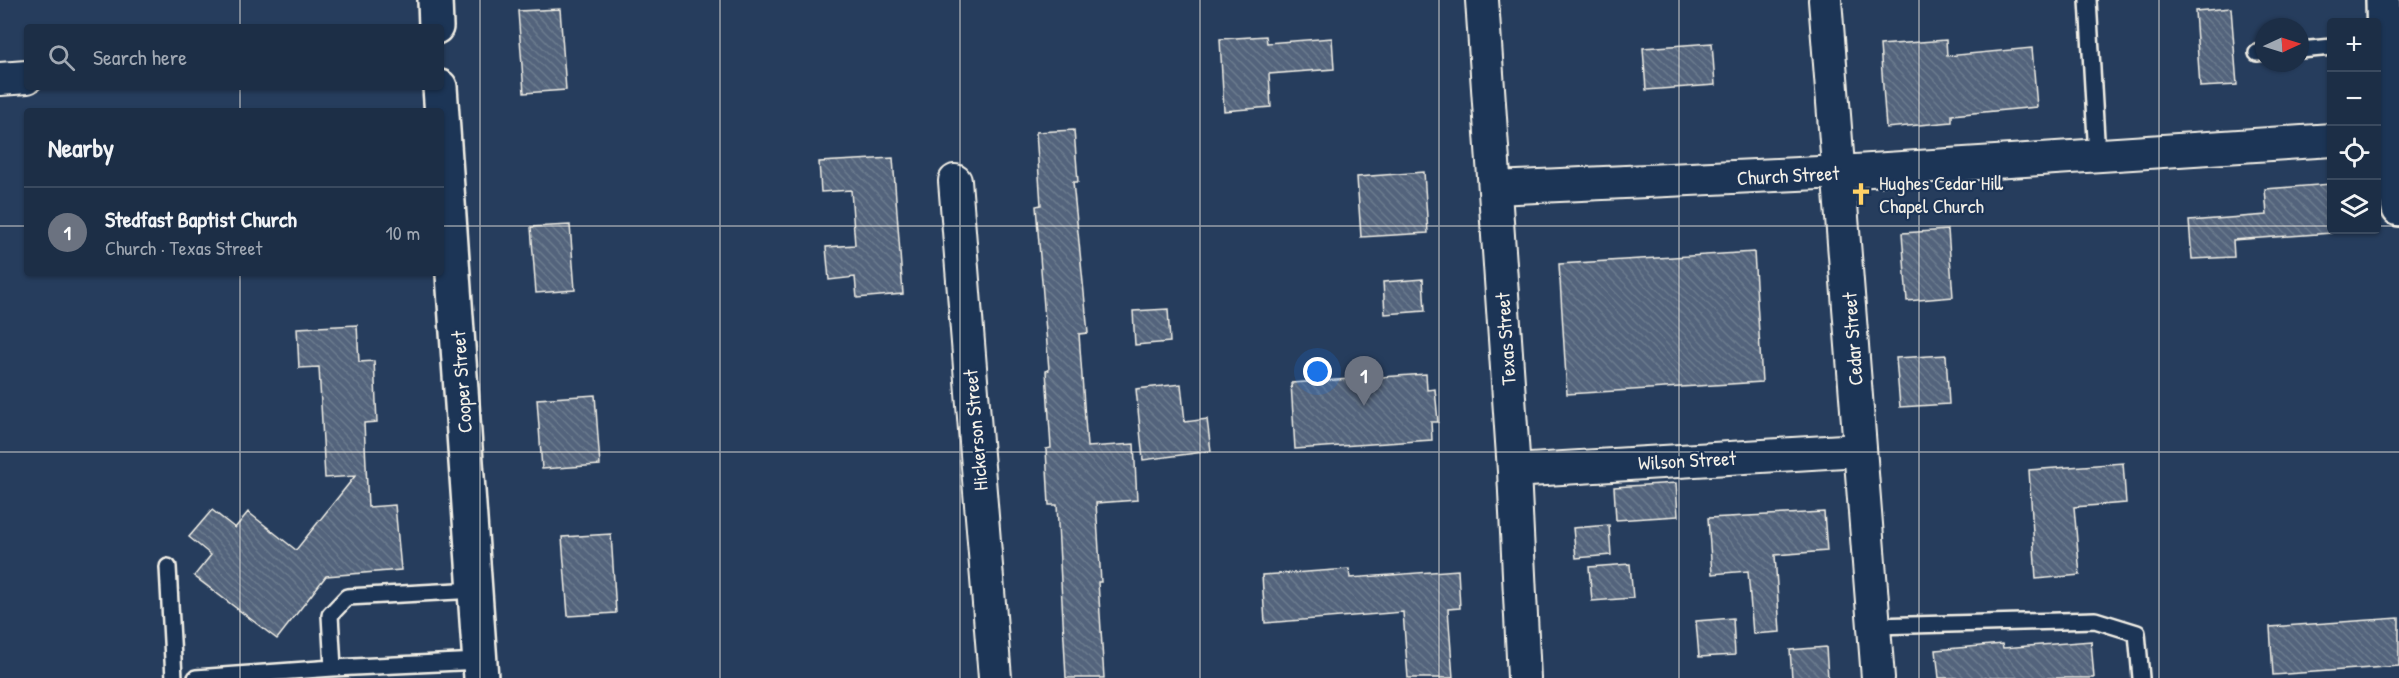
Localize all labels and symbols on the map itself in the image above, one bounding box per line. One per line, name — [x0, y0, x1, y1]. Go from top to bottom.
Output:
north arrow — [2255, 18, 2309, 72]
street label: Church Street — [1736, 159, 1841, 191]
place label: Hughes Cedar Hill Chapel Church — [1879, 169, 2004, 219]
church icon: Hughes Cedar Hill Chapel Church — [1848, 181, 1874, 207]
street label: Cedar Street — [1835, 290, 1869, 387]
street label: Texas Street — [1488, 291, 1522, 386]
street label: Cooper Street — [444, 329, 478, 434]
pin: 1 — [1344, 356, 1384, 406]
your location — [1303, 357, 1332, 386]
street label: Hickerson Street — [956, 367, 994, 492]
street label: Wilson Street — [1637, 444, 1738, 476]

